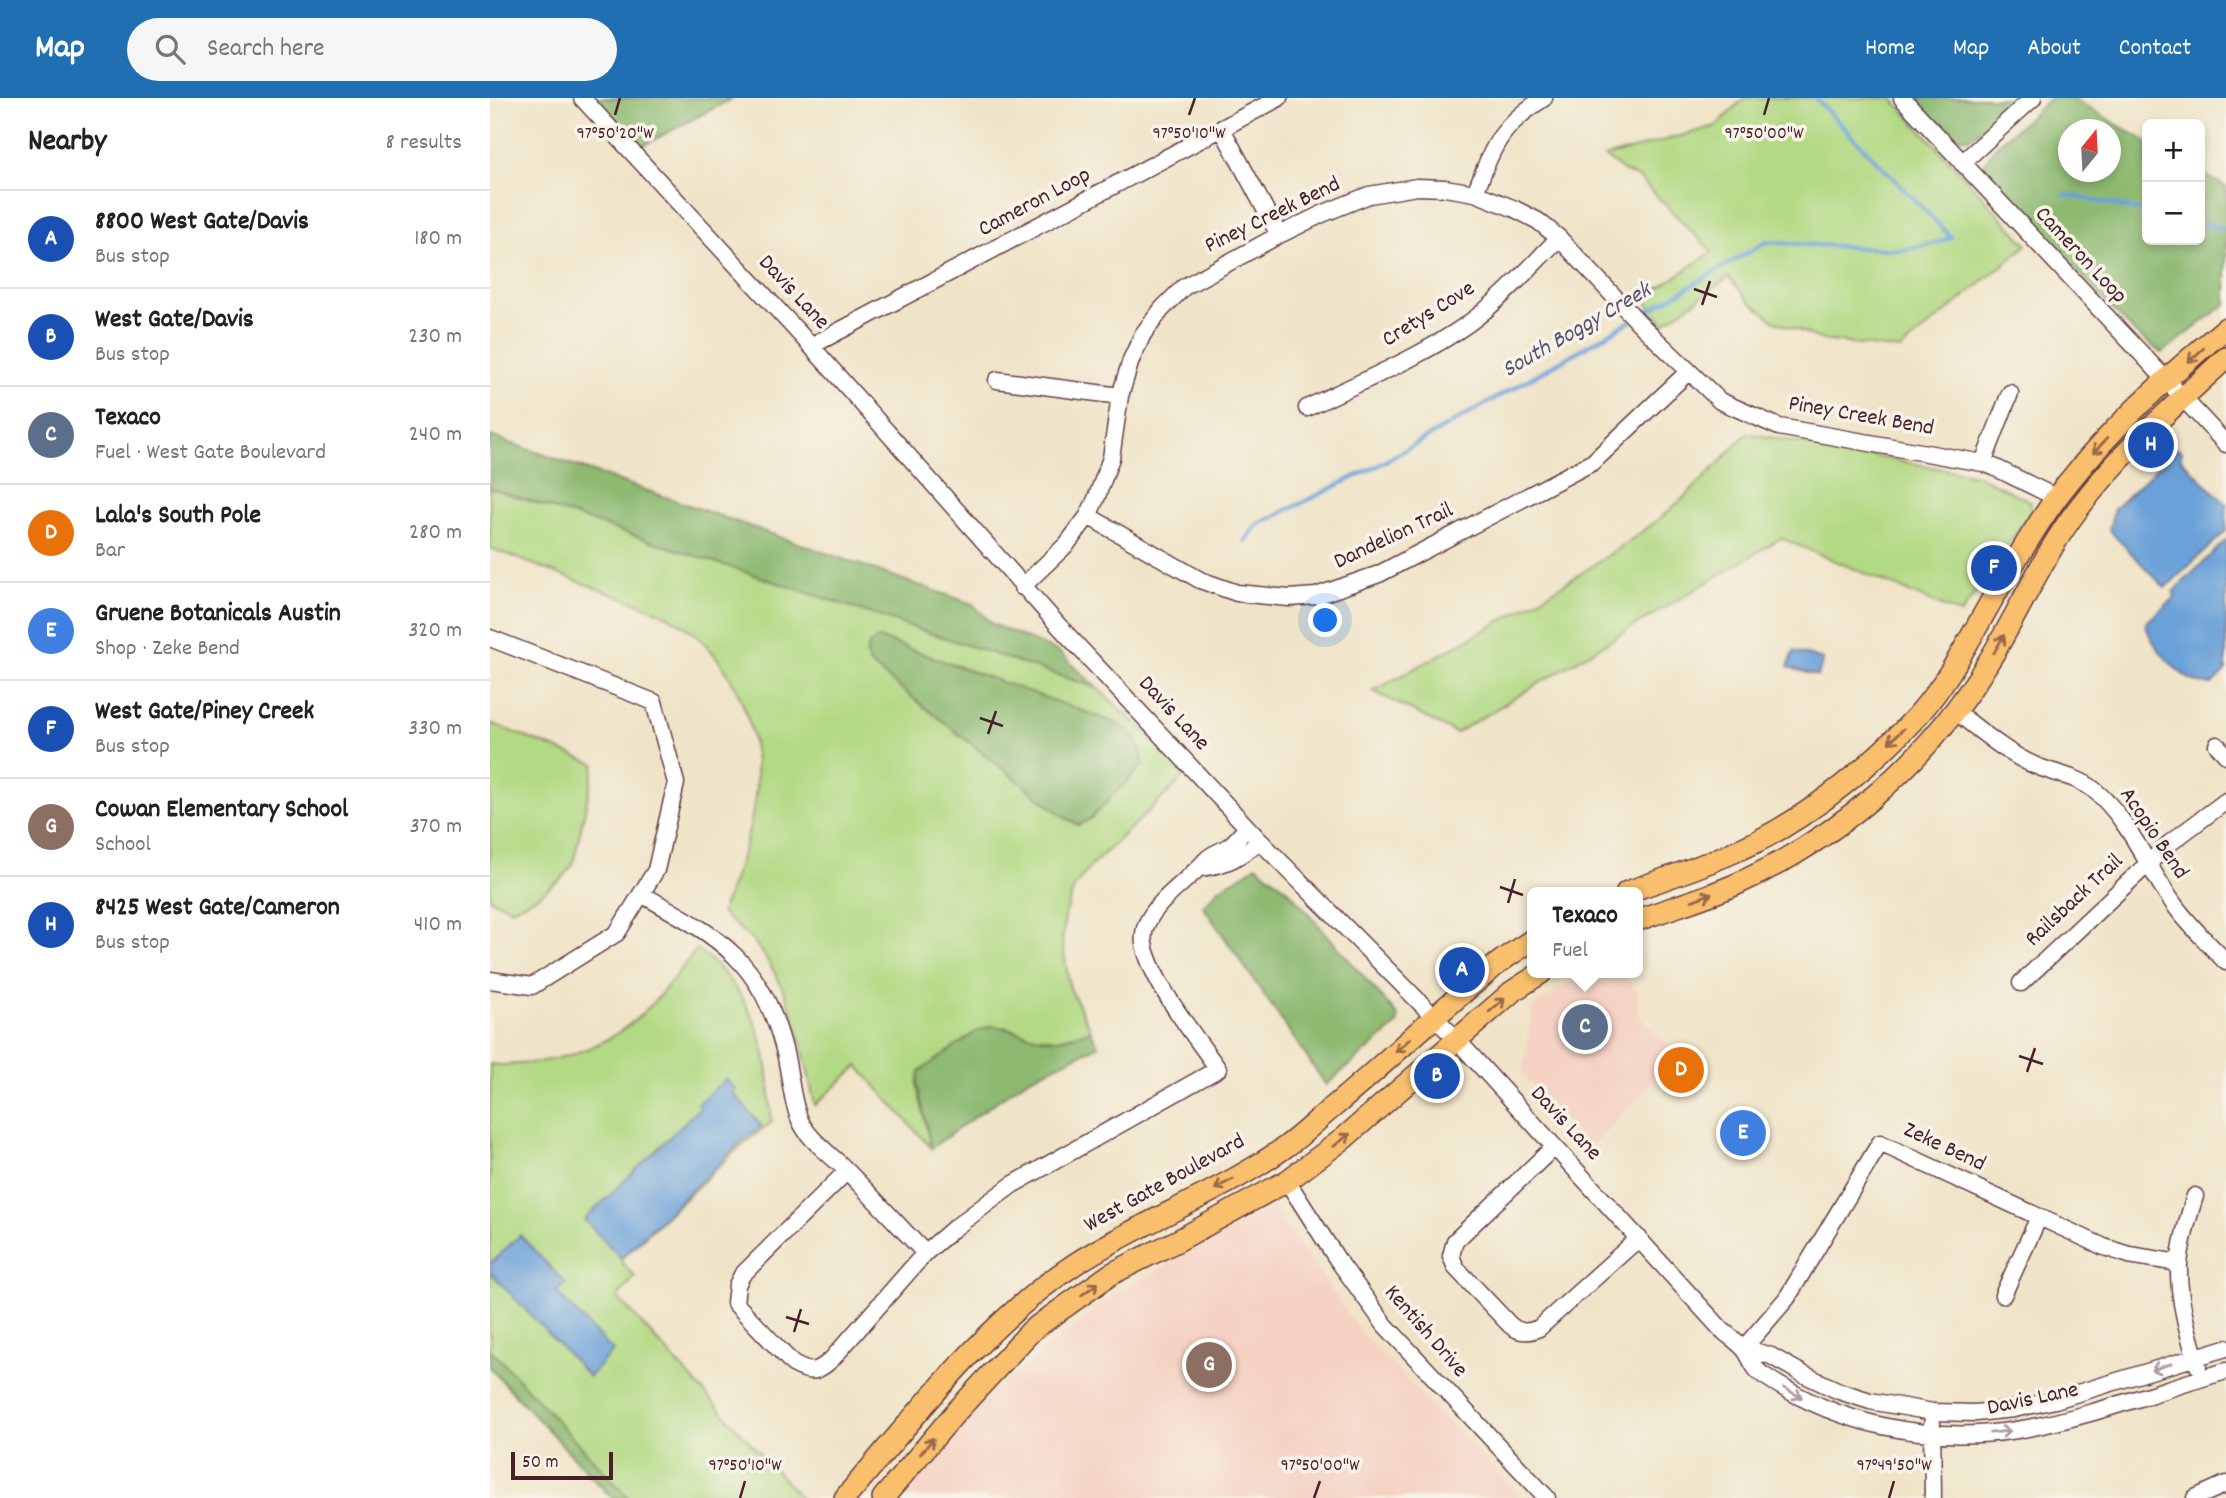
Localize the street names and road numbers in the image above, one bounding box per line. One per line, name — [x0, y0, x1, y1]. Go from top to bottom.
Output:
street label: Cameron Loop — [973, 160, 1097, 246]
street label: Piney Creek Bend — [1200, 169, 1346, 263]
street label: Cameron Loop — [2026, 200, 2134, 312]
street label: Davis Lane — [749, 248, 837, 338]
street label: Cretys Cove — [1376, 273, 1482, 357]
street label: Piney Creek Bend — [1786, 388, 1936, 446]
street label: Dandelion Trail — [1329, 495, 1460, 579]
street label: Davis Lane — [1129, 669, 1217, 759]
street label: Acopio Bend — [2110, 781, 2196, 887]
street label: Railsback Trail — [2018, 846, 2132, 955]
street label: Davis Lane — [1521, 1079, 1609, 1169]
street label: Zeke Bend — [1897, 1115, 1991, 1181]
street label: West Gate Boulevard — [1079, 1126, 1251, 1242]
street label: Kentish Drive — [1375, 1278, 1475, 1386]
street label: Davis Lane — [1984, 1374, 2082, 1426]

